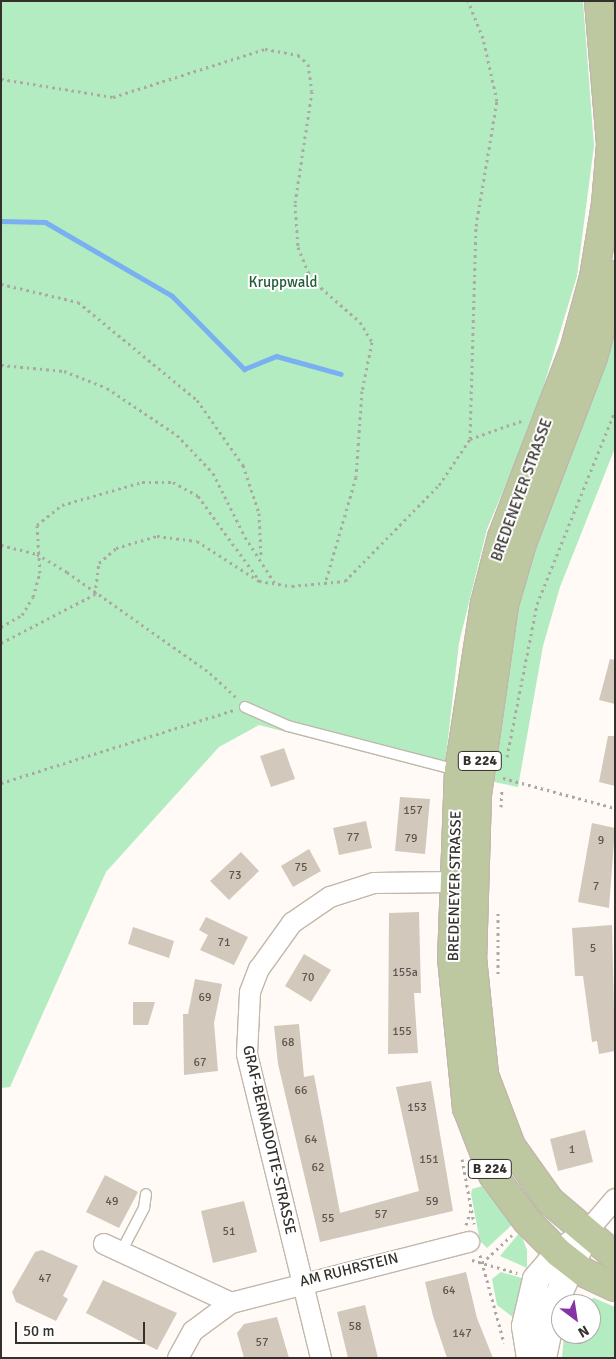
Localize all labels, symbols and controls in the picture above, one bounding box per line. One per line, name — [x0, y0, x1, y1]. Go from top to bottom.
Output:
park label: Kruppwald — [248, 274, 318, 292]
street label: BREDENEYER STRASSE — [488, 416, 556, 564]
road number: B 224 — [458, 749, 502, 772]
house number: 157 — [403, 804, 423, 818]
street label: BREDENEYER STRASSE — [445, 811, 465, 961]
house number: 77 — [347, 831, 359, 845]
house number: 79 — [405, 832, 417, 846]
house number: 9 — [598, 834, 604, 848]
house number: 75 — [295, 861, 307, 875]
house number: 73 — [229, 869, 241, 883]
house number: 7 — [593, 880, 599, 894]
house number: 71 — [218, 936, 230, 950]
house number: 5 — [590, 942, 596, 956]
house number: 155a — [392, 966, 418, 980]
house number: 70 — [302, 971, 314, 985]
house number: 69 — [199, 991, 211, 1005]
house number: 155 — [392, 1025, 412, 1039]
house number: 68 — [282, 1036, 294, 1050]
street label: GRAF-BERNADOTTE-STRASSE — [238, 1044, 300, 1236]
house number: 67 — [194, 1056, 206, 1070]
house number: 66 — [295, 1084, 307, 1098]
house number: 153 — [407, 1101, 427, 1115]
house number: 64 — [305, 1133, 317, 1147]
house number: 1 — [569, 1143, 575, 1157]
house number: 151 — [419, 1153, 439, 1167]
road number: B 224 — [468, 1158, 512, 1180]
house number: 62 — [312, 1161, 324, 1175]
house number: 49 — [106, 1195, 118, 1209]
house number: 59 — [426, 1195, 438, 1209]
house number: 57 — [375, 1208, 387, 1222]
house number: 55 — [322, 1212, 334, 1226]
house number: 51 — [223, 1225, 235, 1239]
street label: AM RUHRSTEIN — [298, 1249, 400, 1291]
house number: 47 — [39, 1272, 51, 1286]
house number: 64 — [443, 1284, 455, 1298]
north arrow — [551, 1294, 601, 1344]
scale bar — [18, 1312, 148, 1344]
house number: 58 — [349, 1320, 361, 1334]
text: 50 m — [23, 1322, 54, 1340]
text: N — [575, 1322, 592, 1341]
house number: 147 — [452, 1327, 472, 1341]
house number: 57 — [256, 1336, 268, 1350]

